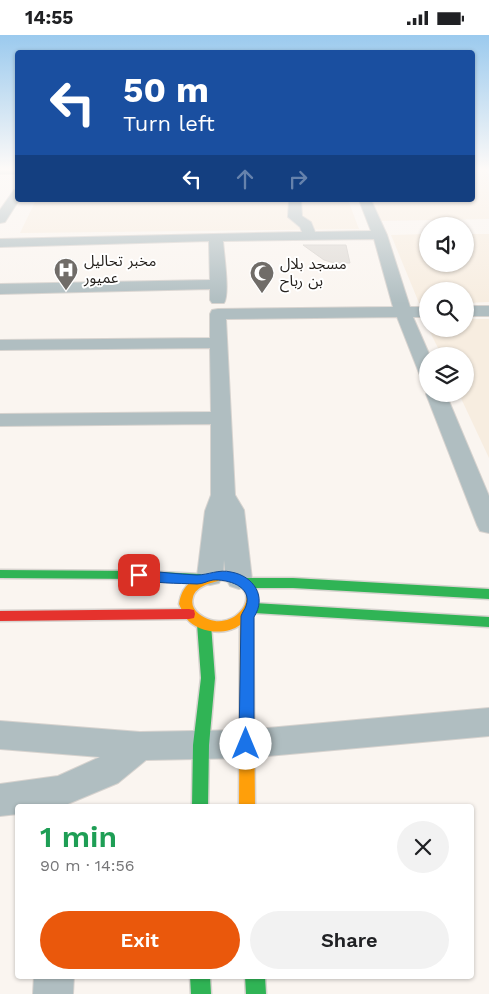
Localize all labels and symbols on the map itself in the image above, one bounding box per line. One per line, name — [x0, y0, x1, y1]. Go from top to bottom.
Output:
place label: مخبر تحاليل عميور — [83, 252, 156, 287]
place label: مسجد بلال بن رباح — [280, 255, 347, 293]
hospital icon: مخبر تحاليل عميور — [53, 257, 79, 291]
mosque icon: مسجد بلال بن رباح — [249, 260, 275, 294]
pin — [118, 554, 160, 596]
position arrow — [219, 717, 271, 769]

